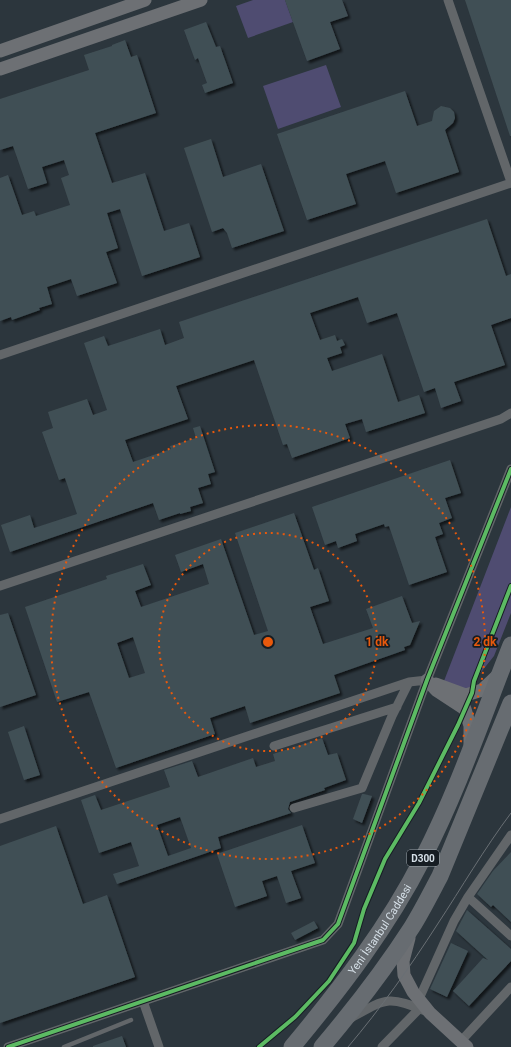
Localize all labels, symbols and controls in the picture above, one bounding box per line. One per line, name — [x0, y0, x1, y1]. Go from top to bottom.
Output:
centre of rings — [261, 635, 275, 649]
text: 1 dk — [365, 635, 389, 649]
text: 2 dk — [473, 635, 497, 649]
road number: D300 — [407, 850, 439, 866]
street label: Yeni İstanbul Caddesi — [345, 882, 414, 977]

